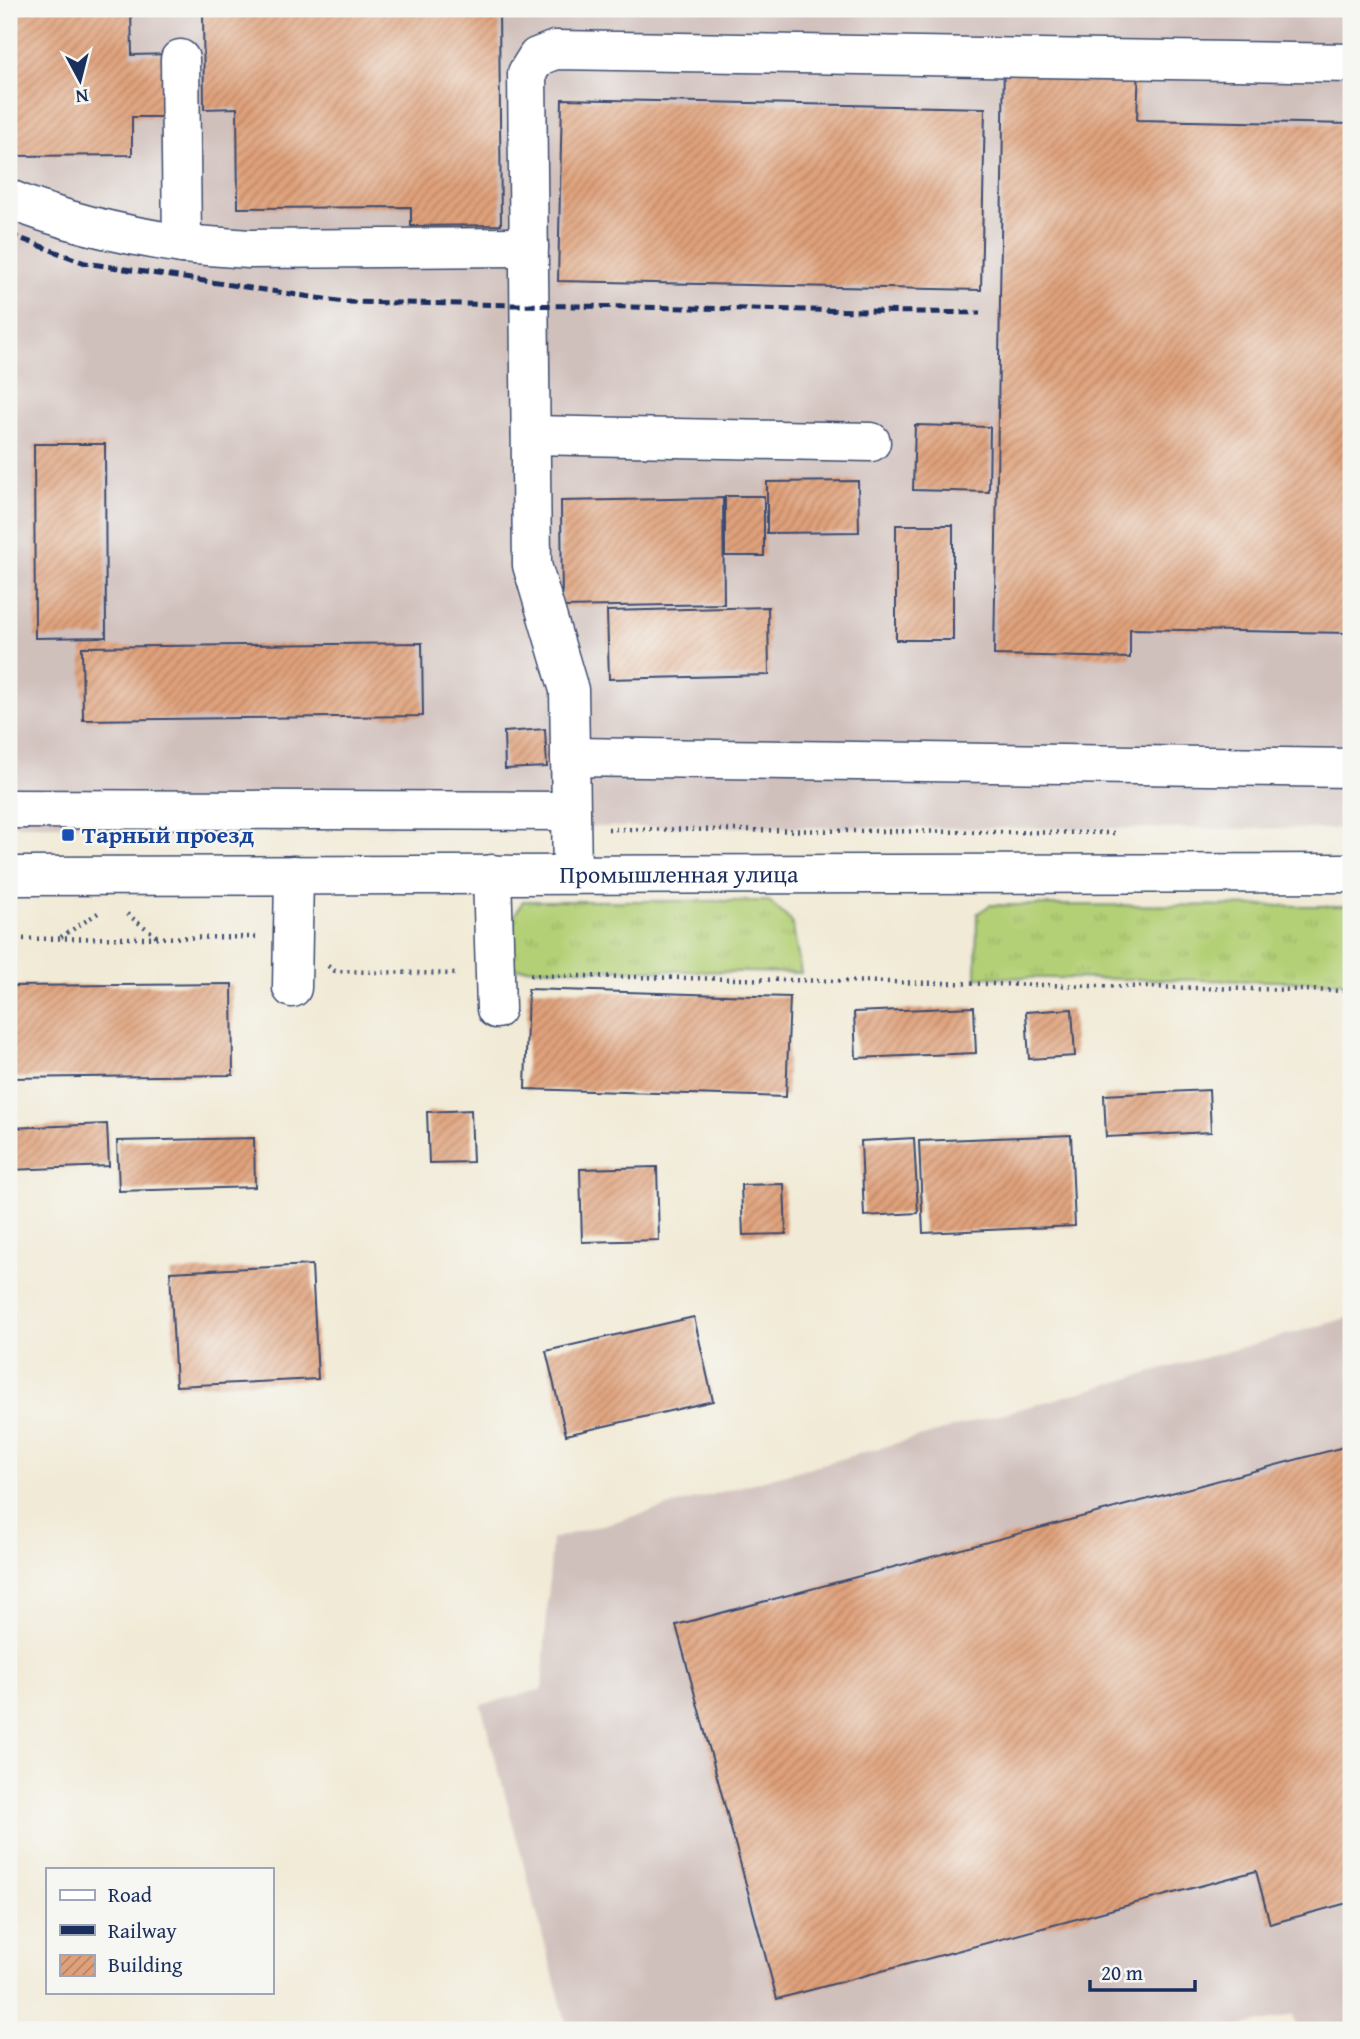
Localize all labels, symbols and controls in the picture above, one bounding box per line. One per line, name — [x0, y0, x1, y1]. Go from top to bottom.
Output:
north arrow — [46, 46, 116, 116]
text: N — [74, 82, 90, 112]
place label: Тарный проезд — [82, 817, 255, 852]
marker: Тарный проезд — [60, 827, 76, 843]
street label: Промышленная улица — [560, 856, 799, 892]
legend — [46, 1868, 273, 1994]
text: Road — [108, 1879, 153, 1910]
text: Railway — [108, 1915, 177, 1946]
scale bar — [1090, 1948, 1196, 1992]
text: Building — [108, 1949, 183, 1980]
text: 20 m — [1101, 1957, 1143, 1988]

